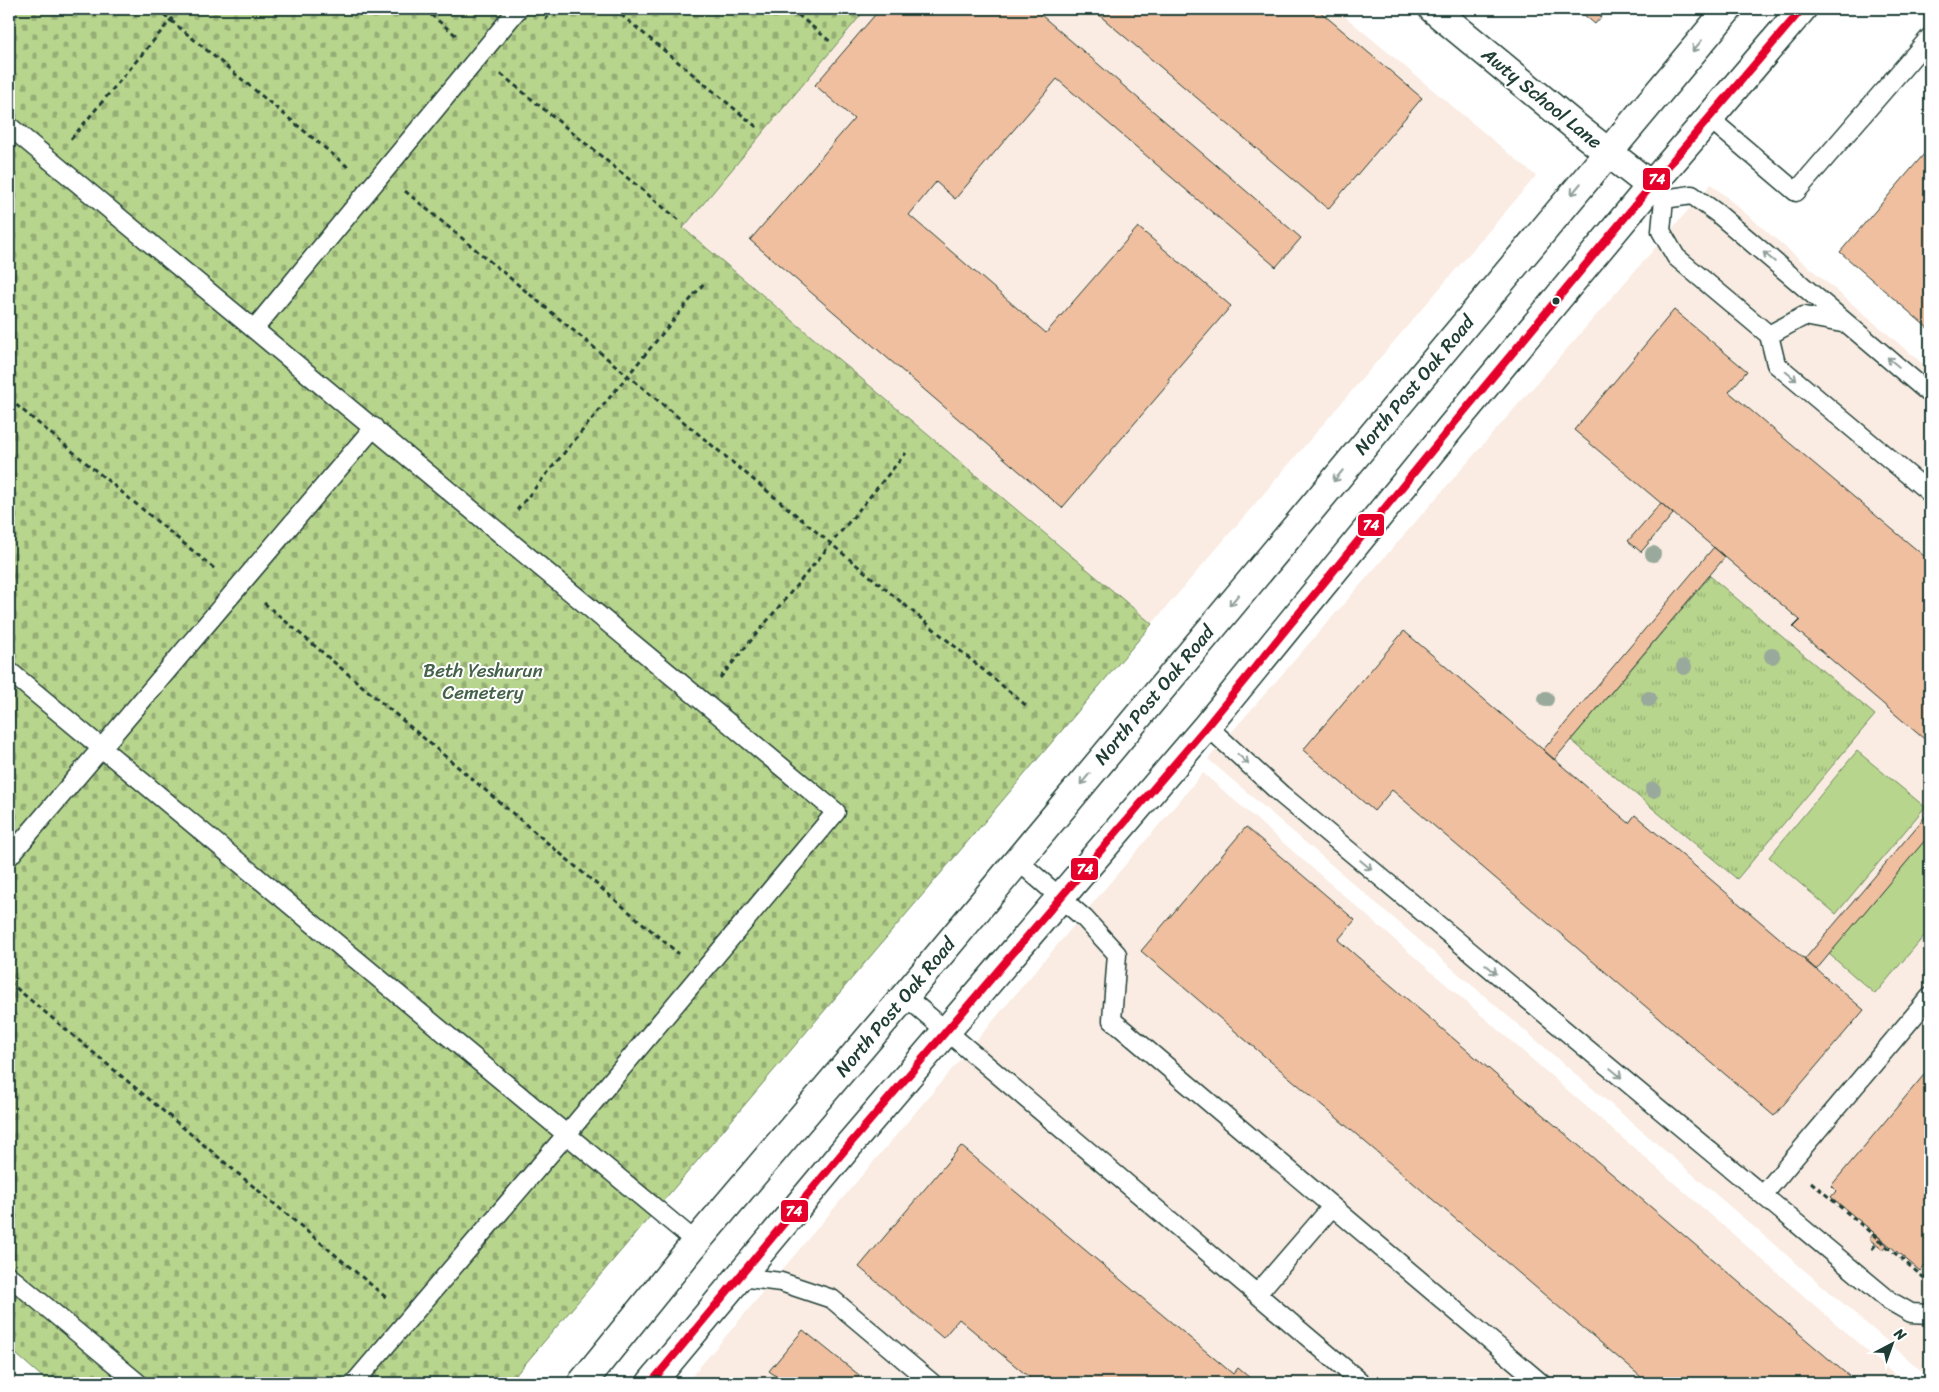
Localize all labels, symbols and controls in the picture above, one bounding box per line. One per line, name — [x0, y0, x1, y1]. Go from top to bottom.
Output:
street label: Awty School Lane — [1473, 38, 1610, 158]
one-way arrow — [1692, 39, 1703, 52]
line badge: 74 — [1642, 167, 1671, 191]
text: 74 — [1649, 167, 1666, 192]
one-way arrow — [1570, 183, 1582, 196]
one-way arrow — [1763, 252, 1776, 263]
unlabelled marker — [1551, 296, 1561, 306]
street label: North Post Oak Road — [1345, 306, 1484, 462]
one-way arrow — [1887, 357, 1900, 368]
one-way arrow — [1784, 371, 1797, 382]
one-way arrow — [1332, 469, 1343, 482]
line badge: 74 — [1357, 513, 1385, 537]
text: 74 — [1363, 513, 1380, 538]
one-way arrow — [1228, 594, 1239, 607]
street label: North Post Oak Road — [1085, 616, 1224, 772]
park label: Beth Yeshurun Cemetery — [423, 654, 543, 709]
one-way arrow — [1237, 753, 1250, 765]
one-way arrow — [1079, 772, 1090, 785]
line badge: 74 — [1070, 857, 1099, 881]
text: 74 — [1077, 857, 1094, 882]
one-way arrow — [1360, 860, 1373, 871]
street label: North Post Oak Road — [826, 928, 965, 1084]
one-way arrow — [1485, 963, 1498, 975]
one-way arrow — [1610, 1067, 1623, 1078]
line badge: 74 — [780, 1199, 809, 1223]
text: 74 — [786, 1199, 803, 1224]
north arrow — [1866, 1320, 1916, 1370]
text: N — [1888, 1321, 1912, 1347]

